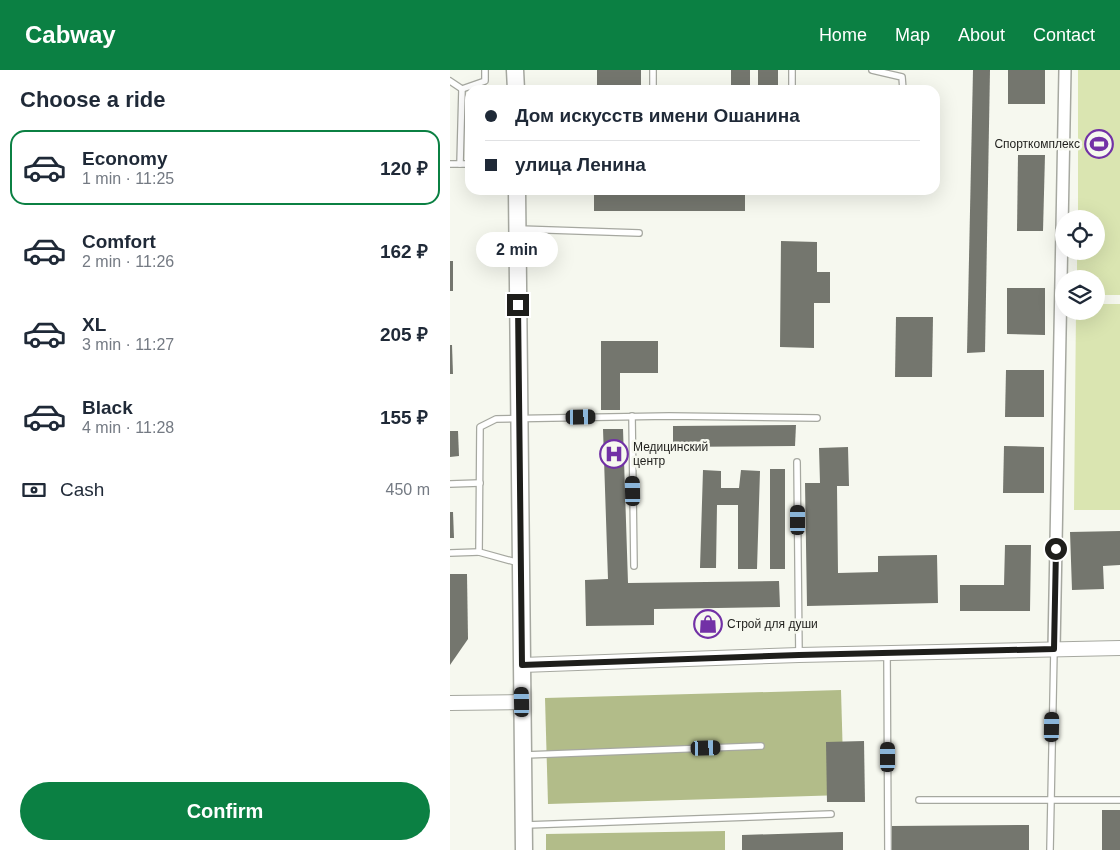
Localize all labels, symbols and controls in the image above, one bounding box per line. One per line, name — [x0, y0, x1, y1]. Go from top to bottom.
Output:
text: Cabway — [25, 21, 116, 48]
text: Home — [819, 25, 867, 45]
text: Map — [895, 25, 930, 45]
text: About — [958, 25, 1005, 45]
text: Contact — [1033, 25, 1095, 45]
text: Choose a ride — [20, 87, 165, 112]
text: Дом искусств имени Ошанина — [515, 105, 800, 126]
sports icon: Спорткомплекс — [1084, 129, 1114, 159]
place label: Спорткомплекс — [994, 137, 1080, 151]
icon: car — [22, 145, 67, 190]
text: Economy — [82, 148, 168, 169]
text: улица Ленина — [515, 154, 646, 175]
text: 120 ₽ — [380, 158, 428, 179]
text: 1 min · 11:25 — [82, 170, 174, 187]
map controls — [1055, 210, 1105, 320]
button: locate — [1055, 210, 1105, 260]
icon: car — [22, 228, 67, 273]
text: Comfort — [82, 231, 156, 252]
callout: 2 min — [477, 232, 559, 268]
text: 162 ₽ — [380, 241, 428, 262]
text: 2 min — [496, 241, 538, 258]
text: 2 min · 11:26 — [82, 253, 174, 270]
button: layers — [1055, 270, 1105, 320]
route end — [507, 294, 529, 316]
icon: car — [22, 311, 67, 356]
text: XL — [82, 314, 106, 335]
text: 205 ₽ — [380, 324, 428, 345]
text: 3 min · 11:27 — [82, 336, 174, 353]
icon: car — [22, 394, 67, 439]
text: Black — [82, 397, 133, 418]
text: 155 ₽ — [380, 407, 428, 428]
car — [565, 409, 596, 425]
text: 4 min · 11:28 — [82, 419, 174, 436]
hospital icon: Медицинский центр — [599, 439, 629, 469]
place label: Медицинский центр — [633, 440, 708, 468]
icon: cash — [20, 476, 48, 504]
car — [625, 476, 640, 506]
text: Cash — [60, 479, 104, 500]
text: 450 m — [386, 481, 430, 498]
car — [790, 505, 805, 535]
route start — [1045, 538, 1067, 560]
shop icon: Строй для души — [693, 609, 723, 639]
place label: Строй для души — [727, 617, 818, 631]
car — [514, 687, 529, 717]
car — [1044, 712, 1059, 742]
car — [690, 740, 721, 756]
car — [880, 742, 895, 772]
button: Confirm — [20, 782, 430, 840]

